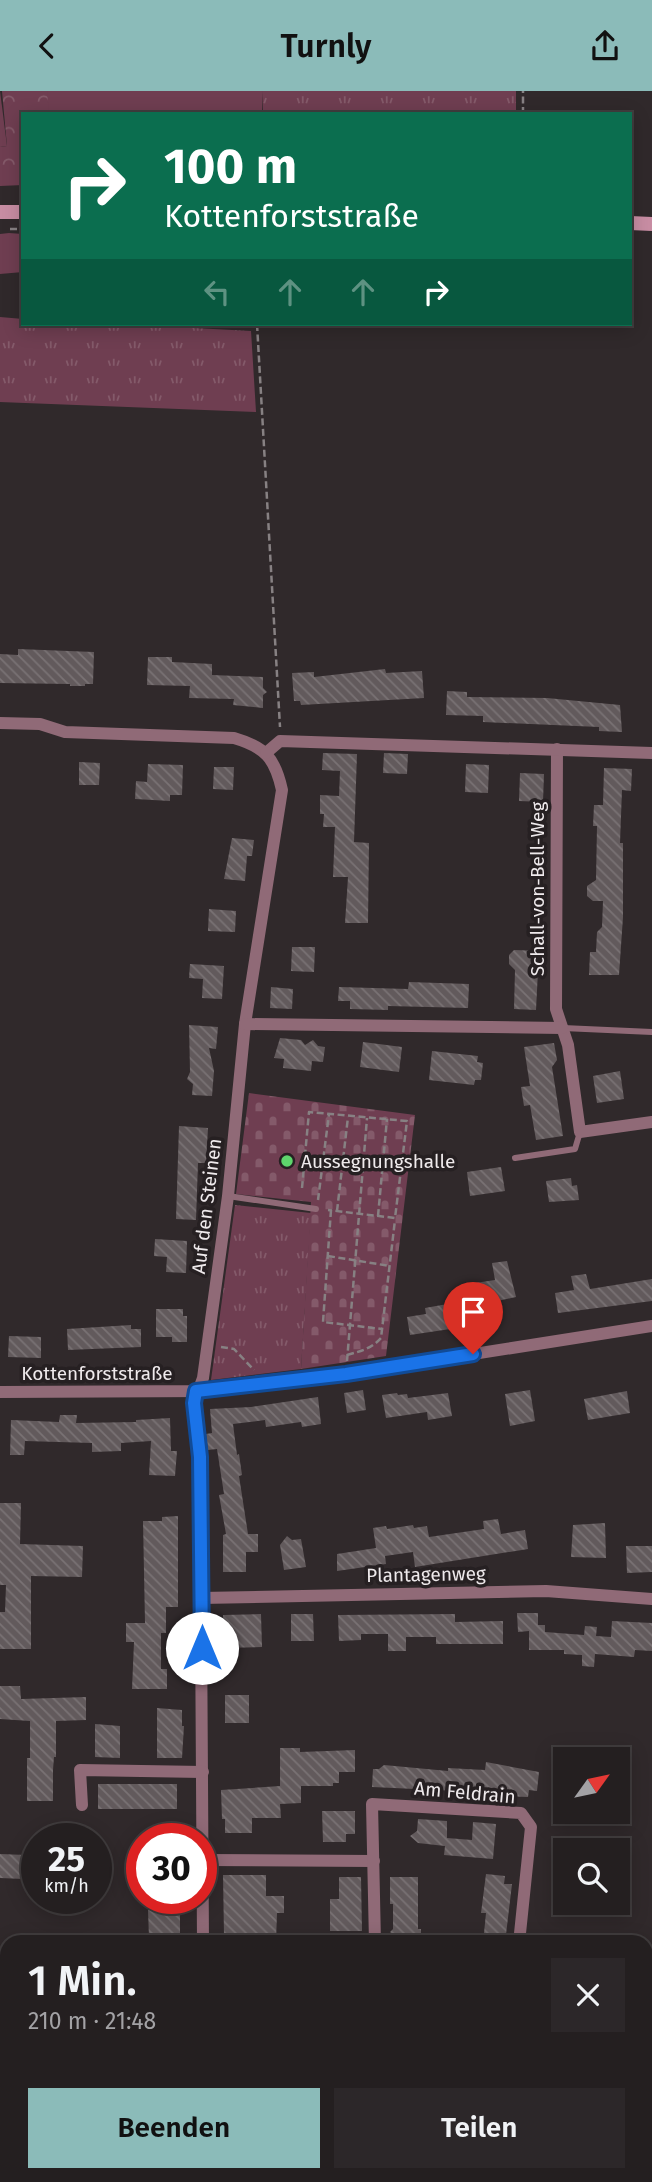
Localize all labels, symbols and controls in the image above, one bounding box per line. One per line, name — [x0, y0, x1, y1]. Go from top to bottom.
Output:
icon: back — [28, 27, 66, 65]
text: Turnly — [281, 27, 371, 65]
icon: share — [586, 27, 624, 65]
text: 100 m — [164, 137, 297, 196]
icon: right — [49, 140, 140, 231]
text: Kottenforststraße — [164, 197, 419, 235]
icon: left — [198, 273, 236, 311]
icon: ahead — [271, 273, 309, 311]
icon: ahead — [344, 273, 382, 311]
icon: right — [417, 273, 455, 311]
street label: Schall-von-Bell-Weg — [526, 802, 549, 976]
street label: Auf den Steinen — [187, 1137, 226, 1275]
place label: Aussegnungshalle — [301, 1150, 455, 1173]
marker: Aussegnungshalle — [279, 1153, 295, 1169]
pin — [443, 1282, 503, 1354]
icon: arrive — [454, 1293, 492, 1331]
street label: Kottenforststraße — [21, 1362, 173, 1385]
street label: Plantagenweg — [366, 1562, 486, 1587]
position arrow — [165, 1611, 239, 1685]
north arrow — [553, 1747, 630, 1823]
map controls — [553, 1747, 630, 1915]
street label: Am Feldrain — [413, 1777, 517, 1808]
speed limit sign: 30 — [126, 1823, 217, 1914]
text: 25 — [48, 1838, 85, 1880]
button: search — [553, 1838, 630, 1915]
text: km/h — [44, 1875, 89, 1897]
text: 1 Min. — [28, 1956, 137, 2006]
button: close — [551, 1958, 625, 2032]
text: 210 m · 21:48 — [28, 2007, 156, 2035]
button: Beenden — [28, 2088, 320, 2168]
button: Teilen — [334, 2088, 625, 2168]

